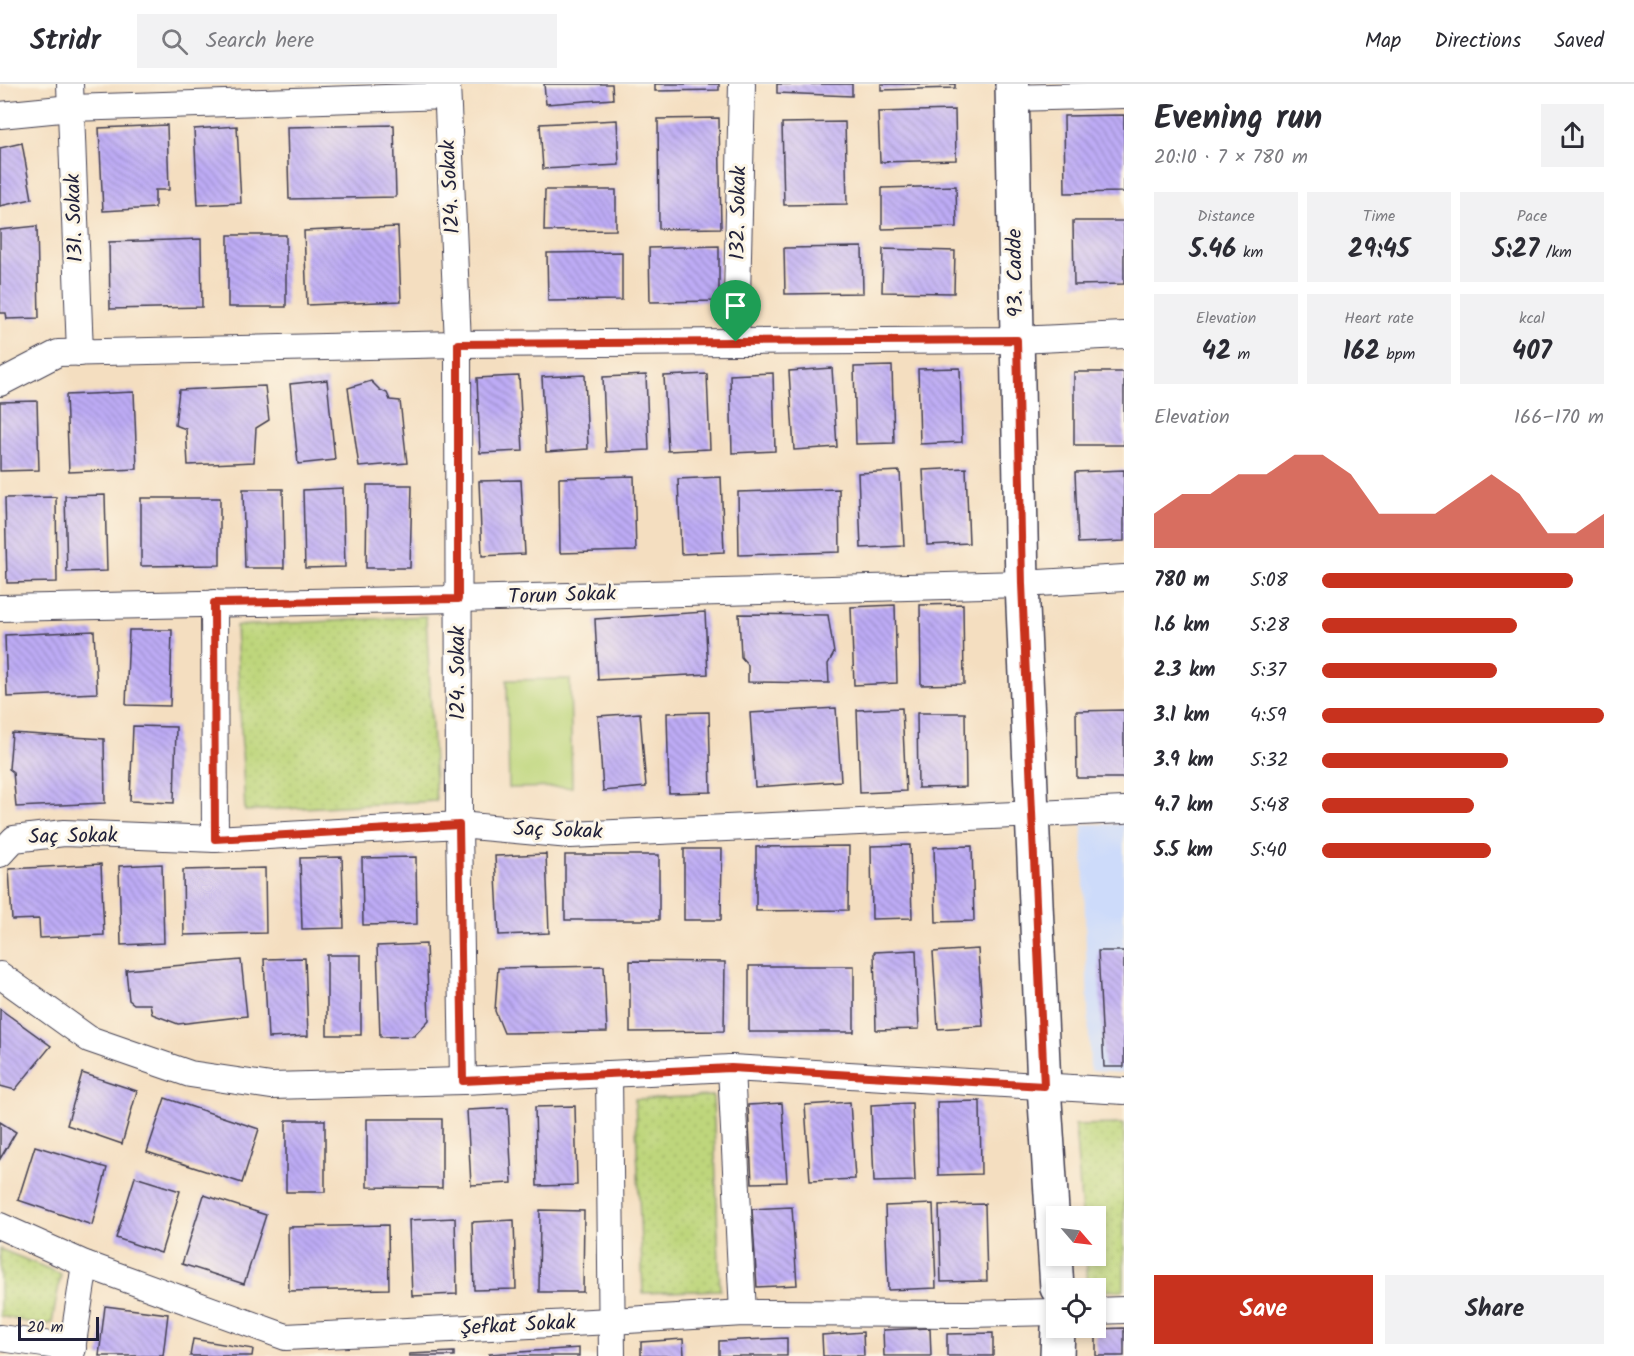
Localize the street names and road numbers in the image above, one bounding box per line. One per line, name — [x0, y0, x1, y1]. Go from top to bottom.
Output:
street label: 124. Sokak — [432, 139, 470, 235]
street label: 132. Sokak — [722, 165, 756, 260]
street label: 131. Sokak — [57, 173, 93, 263]
street label: 93. Cadde — [999, 228, 1033, 318]
street label: Torun Sokak — [508, 578, 617, 614]
street label: 124. Sokak — [442, 626, 475, 720]
street label: Saç Sokak — [513, 813, 603, 849]
street label: Saç Sokak — [28, 820, 118, 854]
street label: Şefkat Sokak — [460, 1307, 576, 1345]

